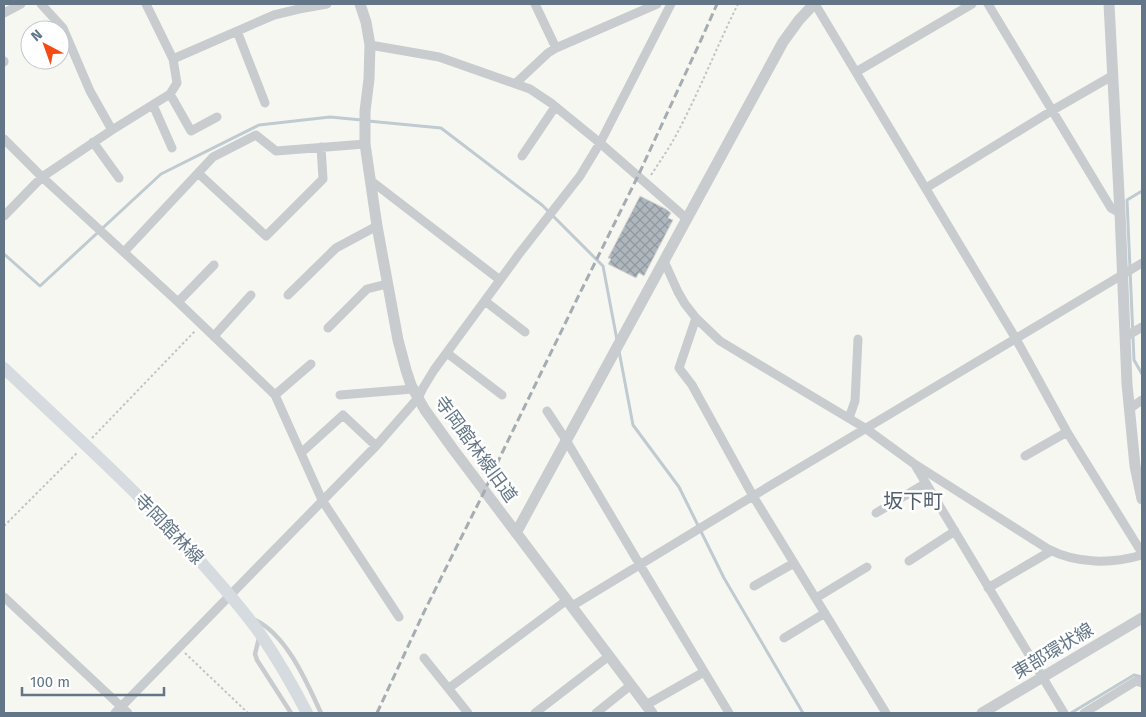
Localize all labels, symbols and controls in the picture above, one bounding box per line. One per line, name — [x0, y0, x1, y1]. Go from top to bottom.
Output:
north arrow — [20, 20, 70, 70]
text: N — [28, 26, 46, 45]
street label: 寺岡館林線旧道 — [430, 392, 522, 506]
street label: 寺岡館林線 — [130, 489, 208, 569]
district label: 坂下町 — [883, 489, 943, 513]
street label: 東部環状線 — [1009, 618, 1097, 684]
scale bar — [22, 664, 165, 696]
text: 100 m — [30, 673, 70, 691]

